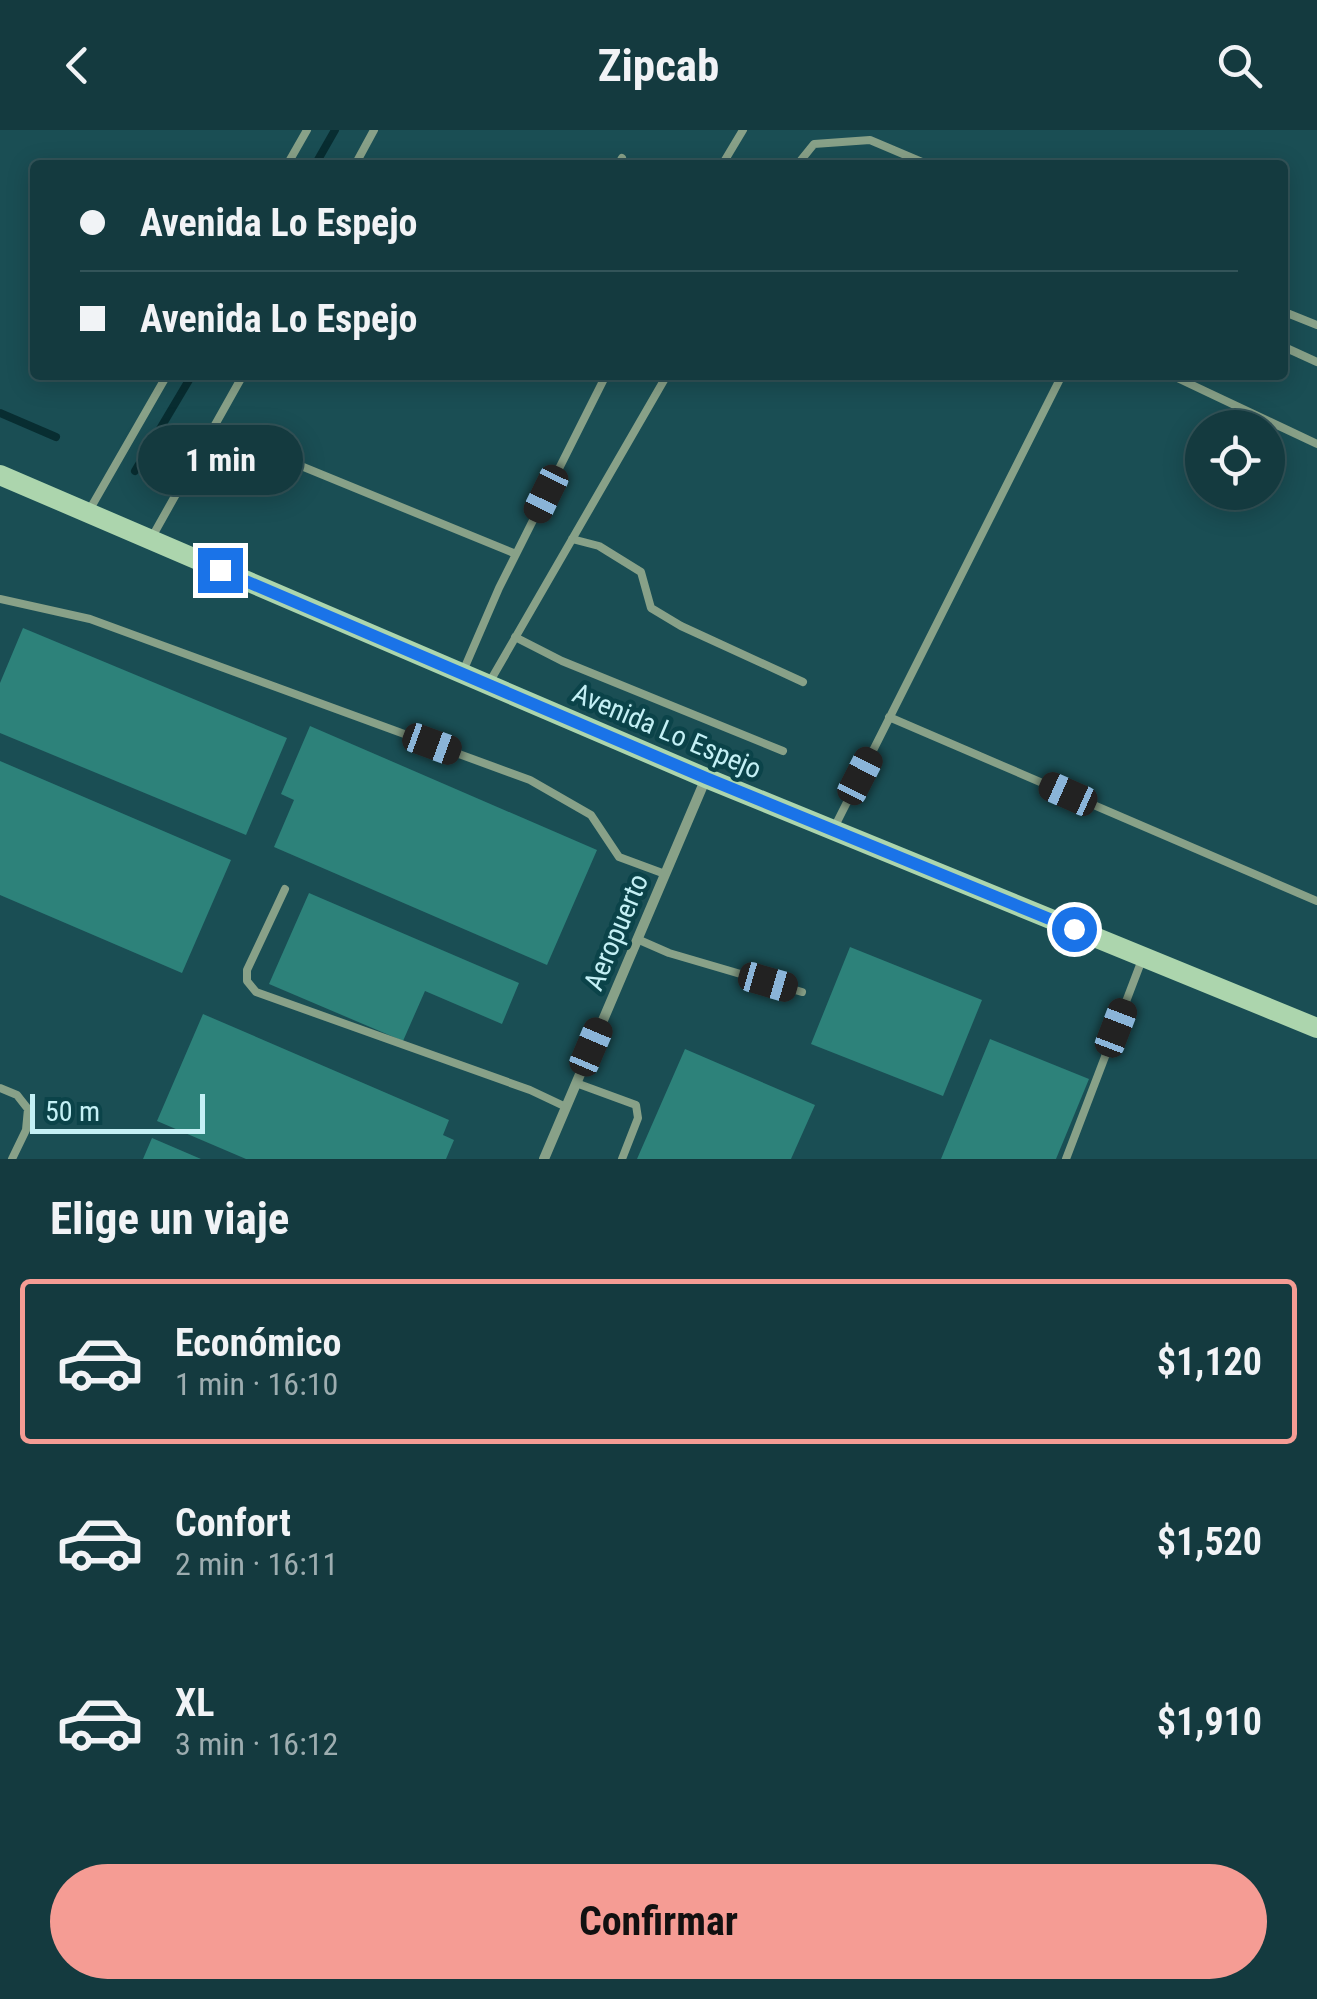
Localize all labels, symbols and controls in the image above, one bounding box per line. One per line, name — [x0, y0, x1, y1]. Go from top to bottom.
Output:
icon: back — [50, 38, 105, 93]
icon: search — [1212, 38, 1267, 93]
text: Zipcab — [598, 39, 719, 92]
text: Avenida Lo Espejo — [140, 201, 418, 245]
text: Avenida Lo Espejo — [140, 297, 418, 341]
map controls — [1185, 410, 1285, 510]
button: locate — [1185, 410, 1285, 510]
callout: 1 min — [138, 425, 302, 495]
text: 1 min — [185, 441, 256, 479]
car — [519, 460, 573, 528]
route end — [198, 548, 243, 593]
street label: Avenida Lo Espejo — [568, 676, 766, 786]
car — [399, 720, 465, 768]
car — [833, 742, 887, 810]
car — [1034, 768, 1102, 820]
street label: Aeropuerto — [577, 869, 655, 995]
route start — [1052, 907, 1097, 952]
car — [735, 959, 801, 1005]
car — [1091, 995, 1141, 1061]
car — [565, 1014, 617, 1080]
scale bar — [30, 1089, 205, 1134]
text: 50 m — [45, 1095, 100, 1128]
text: Elige un viaje — [50, 1192, 289, 1245]
icon: car — [55, 1317, 145, 1407]
text: Económico — [175, 1321, 341, 1365]
text: $1,120 — [1157, 1340, 1262, 1384]
text: 1 min · 16:10 — [175, 1365, 338, 1403]
icon: car — [55, 1497, 145, 1587]
text: Confort — [175, 1501, 291, 1545]
text: $1,520 — [1157, 1520, 1262, 1564]
text: 2 min · 16:11 — [175, 1545, 338, 1583]
icon: car — [55, 1677, 145, 1767]
text: XL — [175, 1681, 214, 1725]
text: $1,910 — [1157, 1700, 1262, 1744]
text: 3 min · 16:12 — [175, 1725, 338, 1763]
button: Confirmar — [50, 1864, 1267, 1979]

